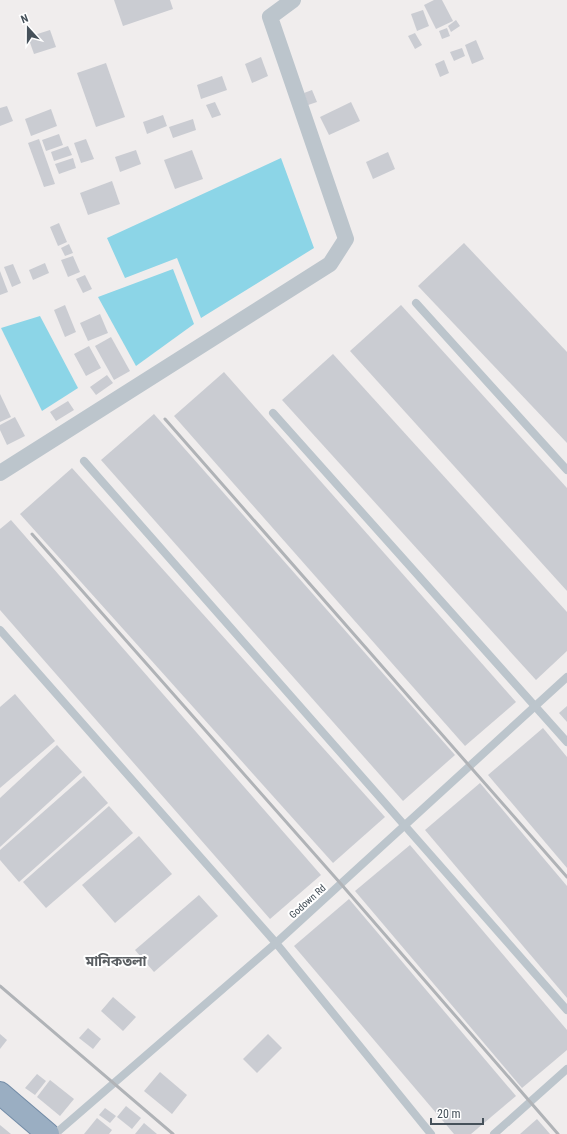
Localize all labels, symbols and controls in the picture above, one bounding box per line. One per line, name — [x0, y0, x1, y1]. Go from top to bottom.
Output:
north arrow — [8, 8, 48, 48]
text: N — [19, 12, 30, 26]
street label: Godown Rd — [287, 882, 328, 920]
district label: মানিকতলা — [84, 953, 148, 969]
scale bar — [431, 1100, 483, 1126]
text: 20 m — [437, 1107, 461, 1121]

